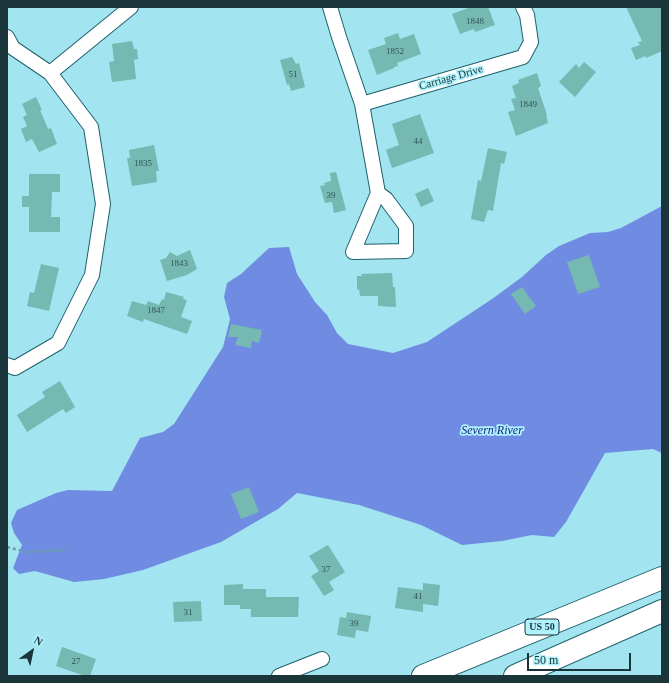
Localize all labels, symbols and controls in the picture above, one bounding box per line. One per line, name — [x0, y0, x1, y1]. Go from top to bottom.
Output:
house number: 1848 — [466, 17, 484, 27]
house number: 1852 — [386, 47, 404, 57]
street label: Carriage Drive — [418, 63, 484, 93]
house number: 51 — [288, 70, 298, 80]
house number: 1849 — [519, 100, 537, 110]
house number: 44 — [414, 137, 422, 147]
house number: 1835 — [134, 159, 152, 169]
house number: 39 — [326, 191, 336, 201]
house number: 1843 — [170, 259, 188, 269]
house number: 1847 — [147, 306, 165, 316]
water label: Severn River — [461, 424, 523, 438]
house number: 37 — [322, 565, 330, 575]
house number: 41 — [414, 592, 422, 602]
house number: 31 — [184, 608, 192, 618]
house number: 39 — [350, 619, 358, 629]
road number: US 50 — [525, 619, 559, 635]
north arrow — [12, 631, 52, 671]
text: N — [32, 634, 45, 648]
scale bar — [529, 645, 633, 671]
text: 50 m — [534, 653, 558, 667]
house number: 27 — [72, 657, 80, 667]

